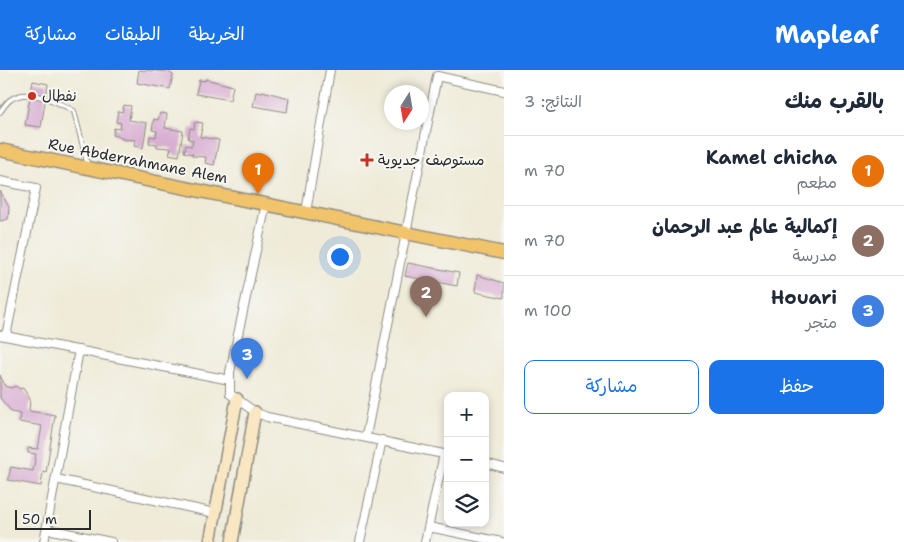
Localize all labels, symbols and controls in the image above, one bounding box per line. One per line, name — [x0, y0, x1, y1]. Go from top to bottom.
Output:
text: Mapleaf — [775, 19, 879, 51]
text: مشاركة — [25, 22, 77, 46]
text: الطبقات — [105, 22, 161, 46]
text: الخريطة — [189, 22, 245, 46]
north arrow — [384, 85, 429, 130]
place label: نفطال — [42, 86, 77, 106]
text: بالقرب منك — [785, 87, 884, 115]
marker: نفطال — [26, 90, 38, 102]
text: النتائج: 3 — [524, 91, 582, 112]
street label: Rue Abderrahmane Alem — [47, 134, 229, 188]
text: Kamel chicha — [706, 145, 837, 170]
place label: مستوصف جديوية — [378, 150, 484, 170]
pin: 1 — [242, 153, 274, 194]
marker: مستوصف جديوية — [360, 153, 374, 167]
text: 70 m — [524, 160, 565, 181]
text: 1 — [864, 160, 872, 181]
text: مطعم — [797, 172, 837, 193]
text: إكمالية عالم عبد الرحمان — [652, 214, 837, 239]
text: 70 m — [524, 230, 565, 251]
text: 2 — [862, 230, 874, 251]
your location — [327, 244, 353, 270]
text: مدرسة — [792, 245, 837, 266]
pin: 2 — [410, 276, 442, 317]
text: Houari — [771, 285, 837, 310]
text: 100 m — [524, 300, 572, 321]
text: 3 — [862, 300, 874, 321]
text: متجر — [806, 312, 837, 333]
pin: 3 — [231, 338, 263, 379]
button: مشاركة — [524, 360, 699, 414]
button: حفظ — [709, 360, 884, 414]
map controls — [444, 392, 489, 527]
button: + — [444, 392, 489, 437]
button: − — [444, 437, 489, 482]
button: layers — [444, 482, 489, 527]
scale bar — [15, 507, 91, 530]
text: 50 m — [22, 510, 57, 528]

